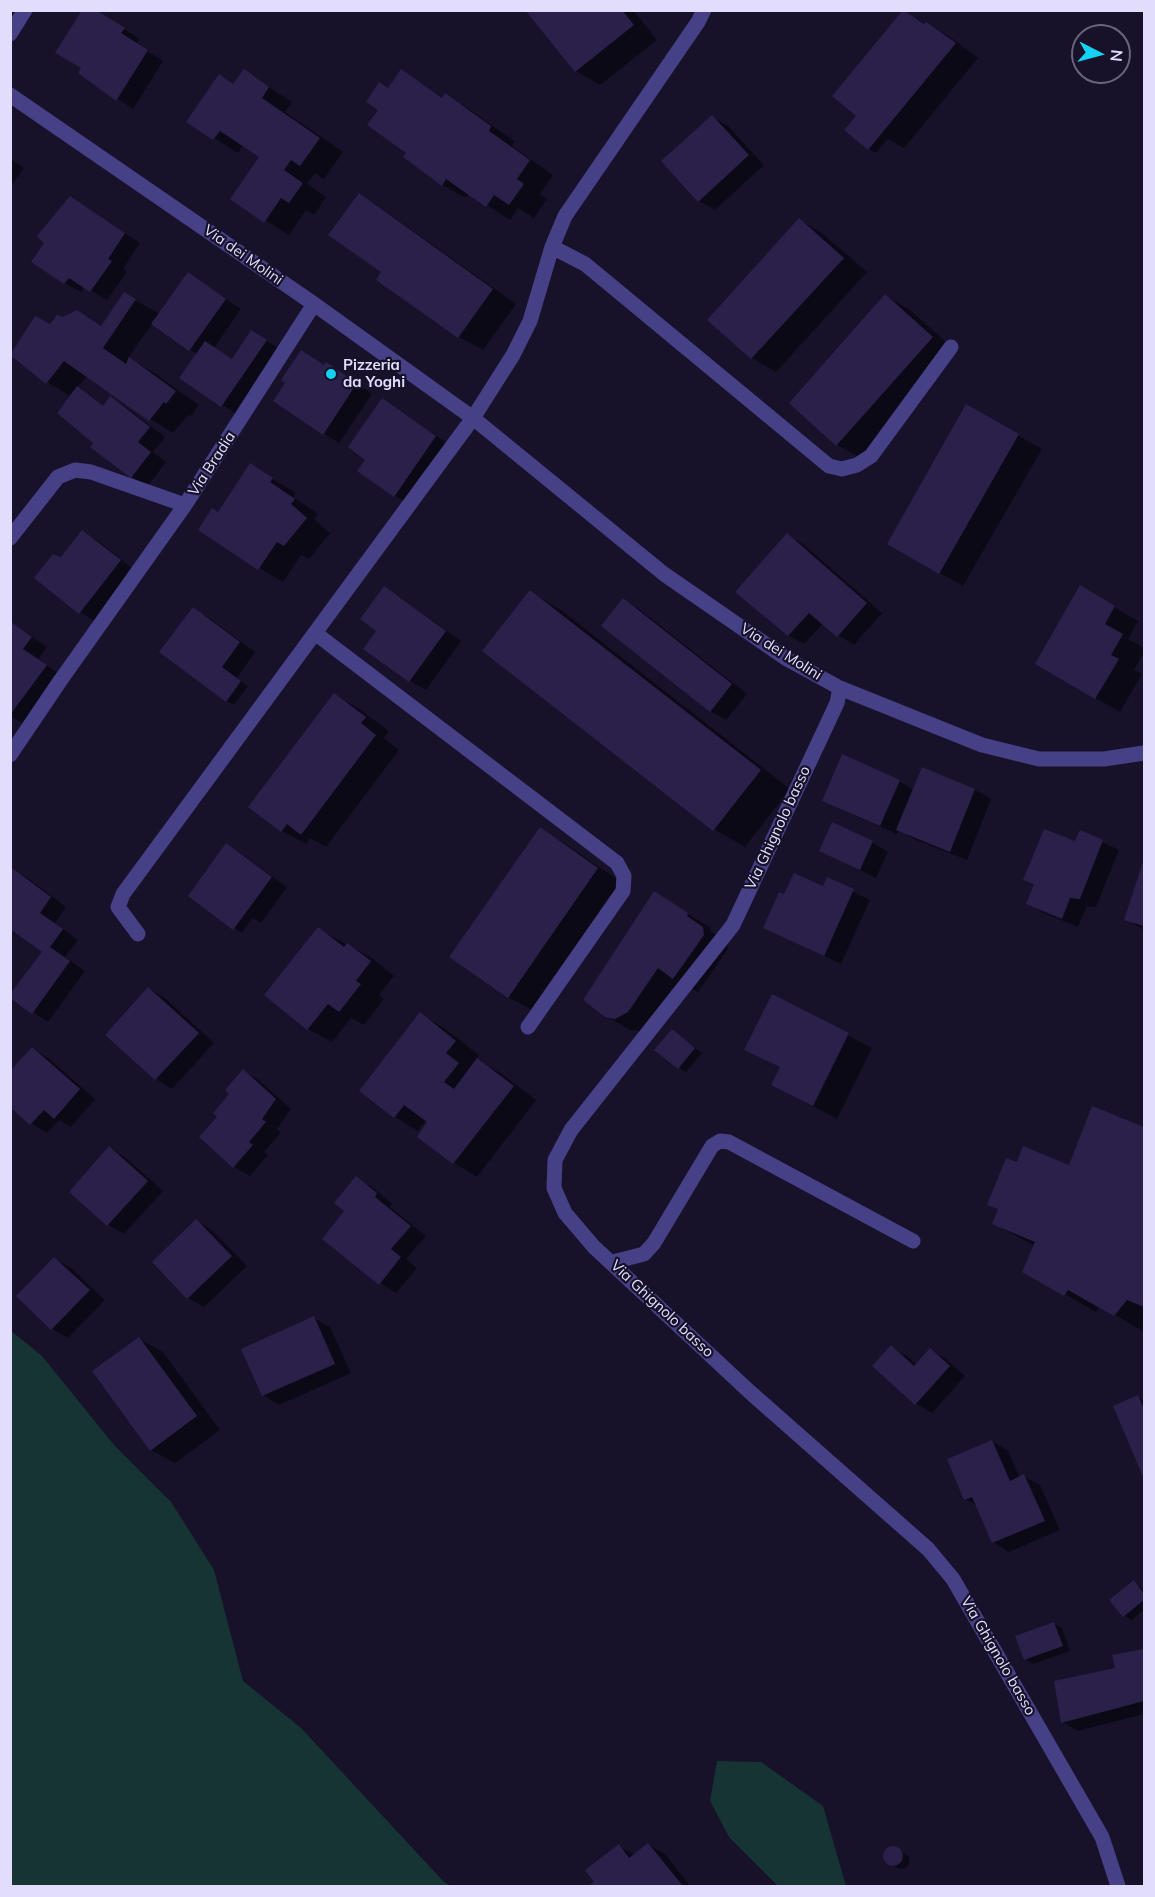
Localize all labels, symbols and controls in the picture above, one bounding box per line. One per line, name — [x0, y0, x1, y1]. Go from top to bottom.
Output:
north arrow — [1071, 24, 1131, 84]
text: N — [1106, 49, 1127, 63]
street label: Via dei Molini — [200, 221, 286, 289]
place label: Pizzeria da Yoghi — [343, 356, 405, 391]
marker: Pizzeria da Yoghi — [324, 367, 338, 381]
street label: Via Bradia — [185, 428, 239, 500]
street label: Via dei Molini — [737, 620, 825, 684]
street label: Via Ghignolo basso — [741, 763, 815, 893]
street label: Via Ghignolo basso — [607, 1257, 717, 1361]
street label: Via Ghignolo basso — [957, 1593, 1039, 1719]

